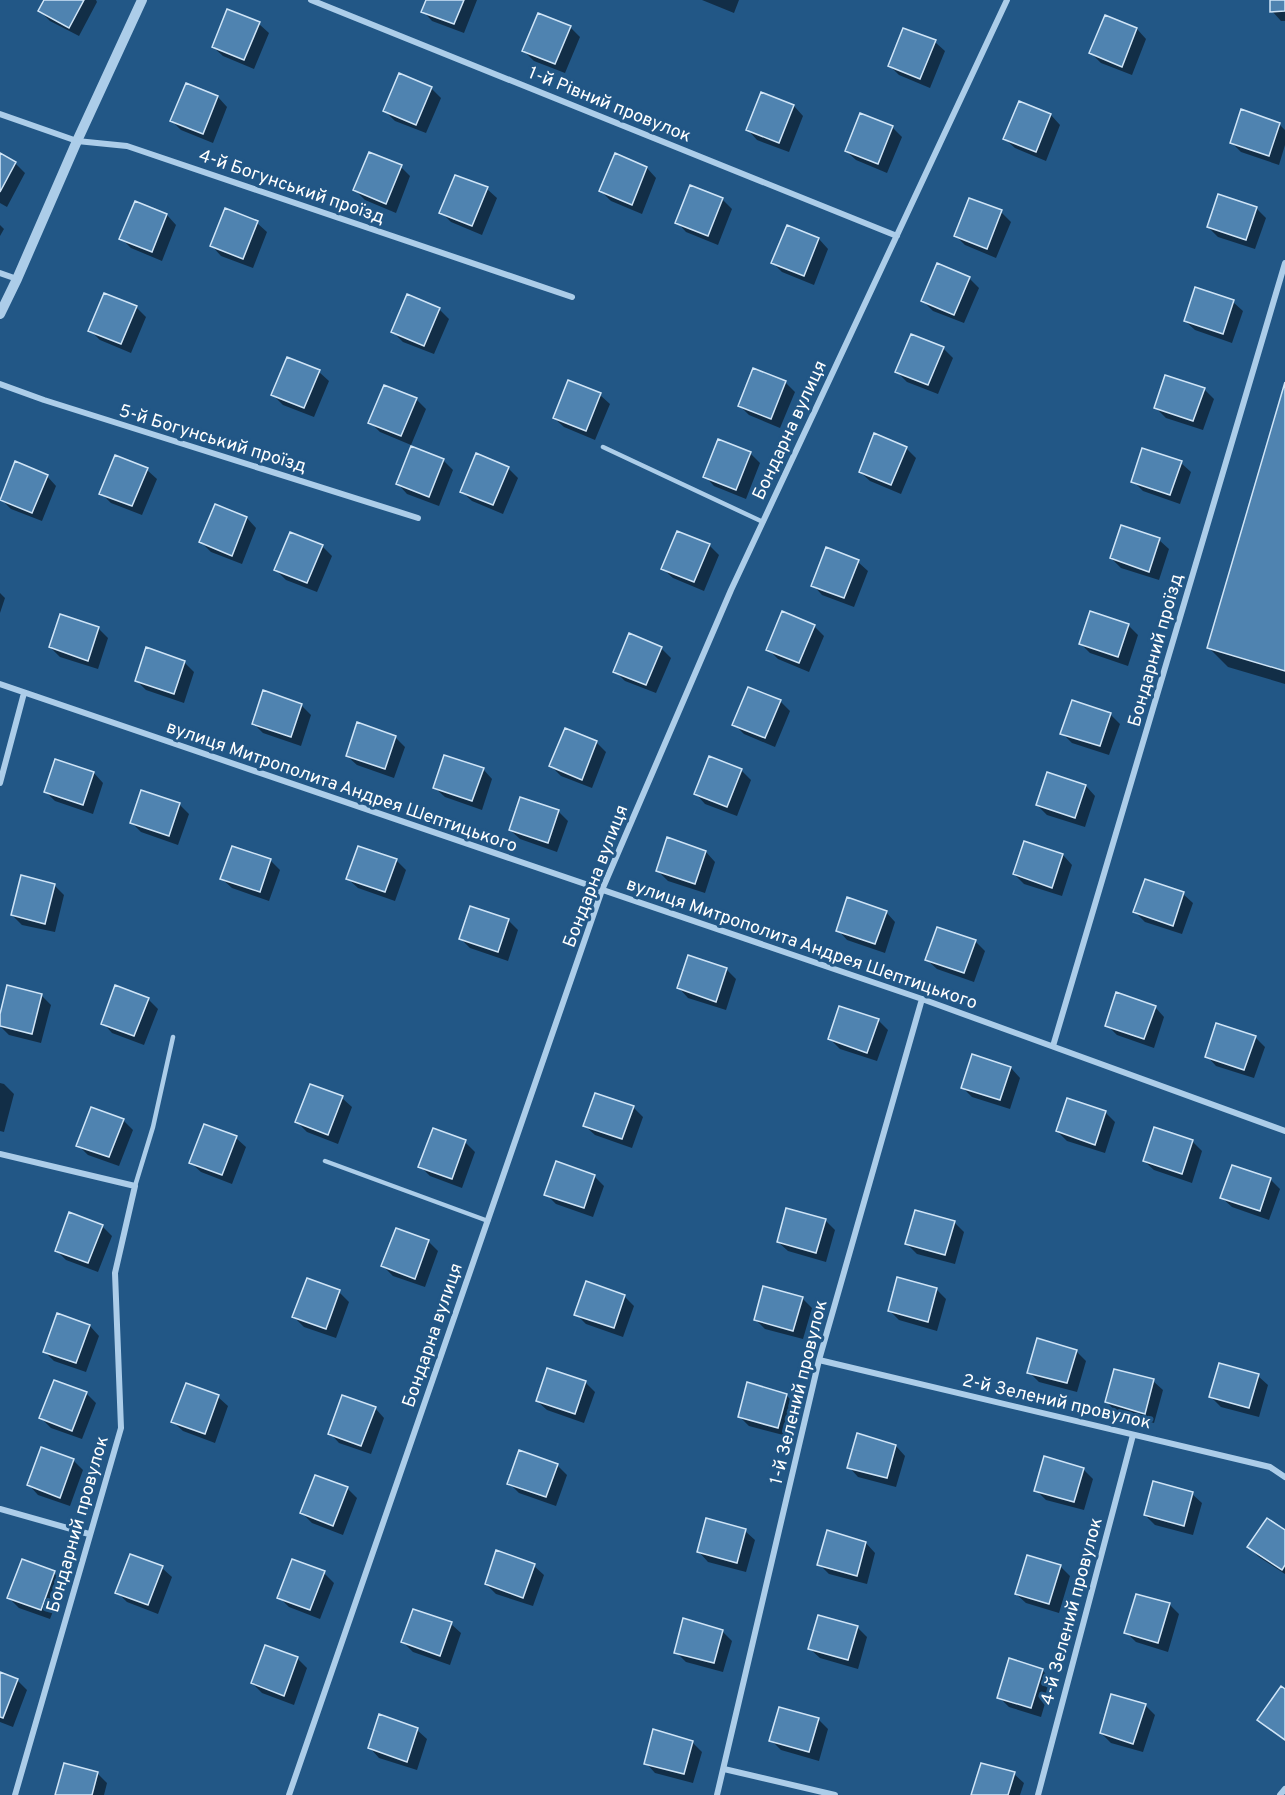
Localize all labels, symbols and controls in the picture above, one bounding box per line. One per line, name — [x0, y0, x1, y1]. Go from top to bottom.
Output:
street label: 1-й Рівний провулок — [525, 62, 694, 149]
street label: 4-й Богунський проїзд — [196, 145, 387, 230]
street label: Бондарна вулиця — [748, 357, 833, 504]
street label: 5-й Богунський проїзд — [116, 400, 309, 479]
street label: Бондарний проїзд — [1124, 571, 1189, 730]
street label: вулиця Митрополита Андрея Шептицького — [163, 716, 520, 859]
street label: Бондарна вулиця — [559, 802, 634, 951]
street label: вулиця Митрополита Андрея Шептицького — [623, 873, 980, 1016]
street label: Бондарна вулиця — [398, 1260, 469, 1411]
street label: 1-й Зелений провулок — [765, 1298, 834, 1487]
street label: 2-й Зелений провулок — [960, 1370, 1153, 1435]
street label: Бондарний провулок — [42, 1433, 115, 1615]
street label: 4-й Зелений провулок — [1036, 1515, 1109, 1708]

